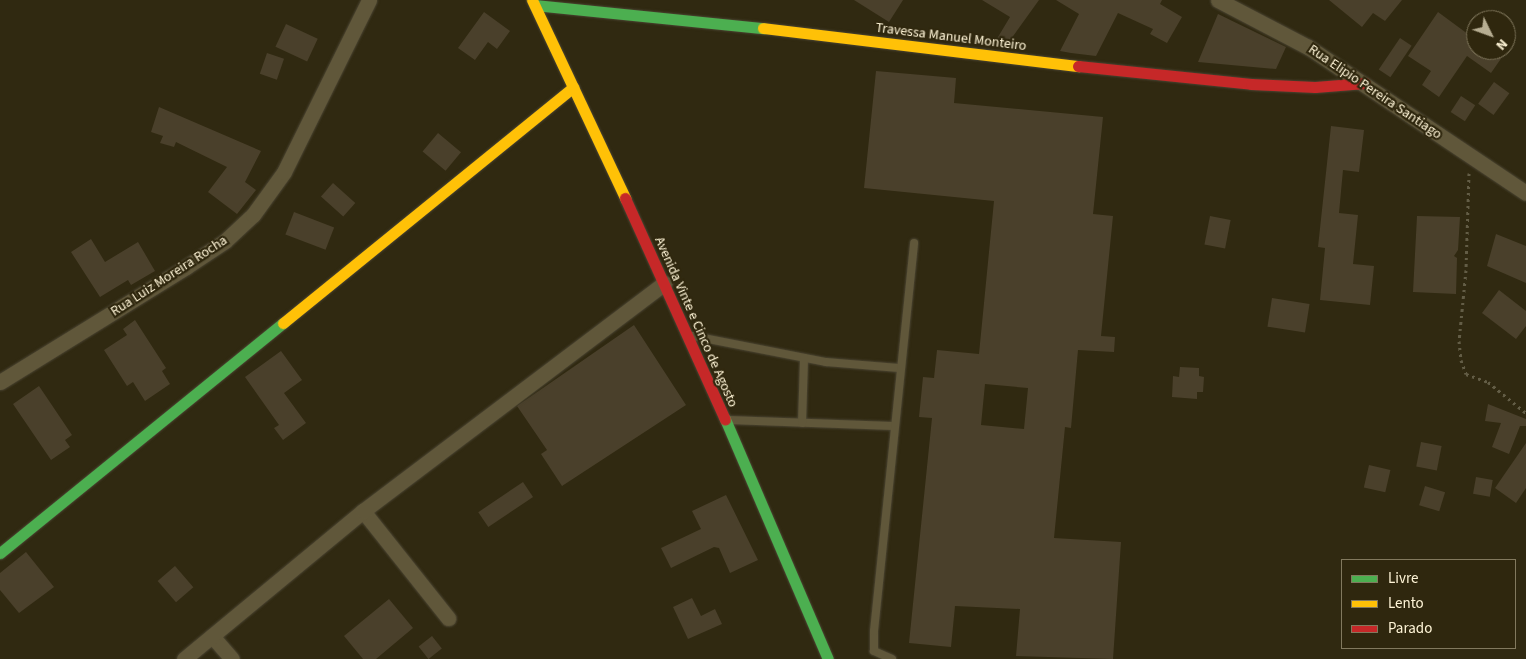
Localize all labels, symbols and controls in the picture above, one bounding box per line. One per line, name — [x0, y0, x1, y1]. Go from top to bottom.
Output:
north arrow — [1466, 10, 1516, 60]
street label: Travessa Manuel Monteiro — [875, 19, 1027, 55]
text: N — [1491, 34, 1512, 55]
street label: Rua Elipio Pereira Santiago — [1305, 41, 1445, 143]
street label: Rua Luiz Moreira Rocha — [108, 232, 230, 320]
street label: Avenida Vinte e Cinco de Agosto — [651, 234, 741, 410]
legend — [1341, 559, 1516, 649]
text: Livre — [1388, 568, 1418, 589]
text: Lento — [1388, 593, 1424, 614]
text: Parado — [1388, 618, 1432, 639]

